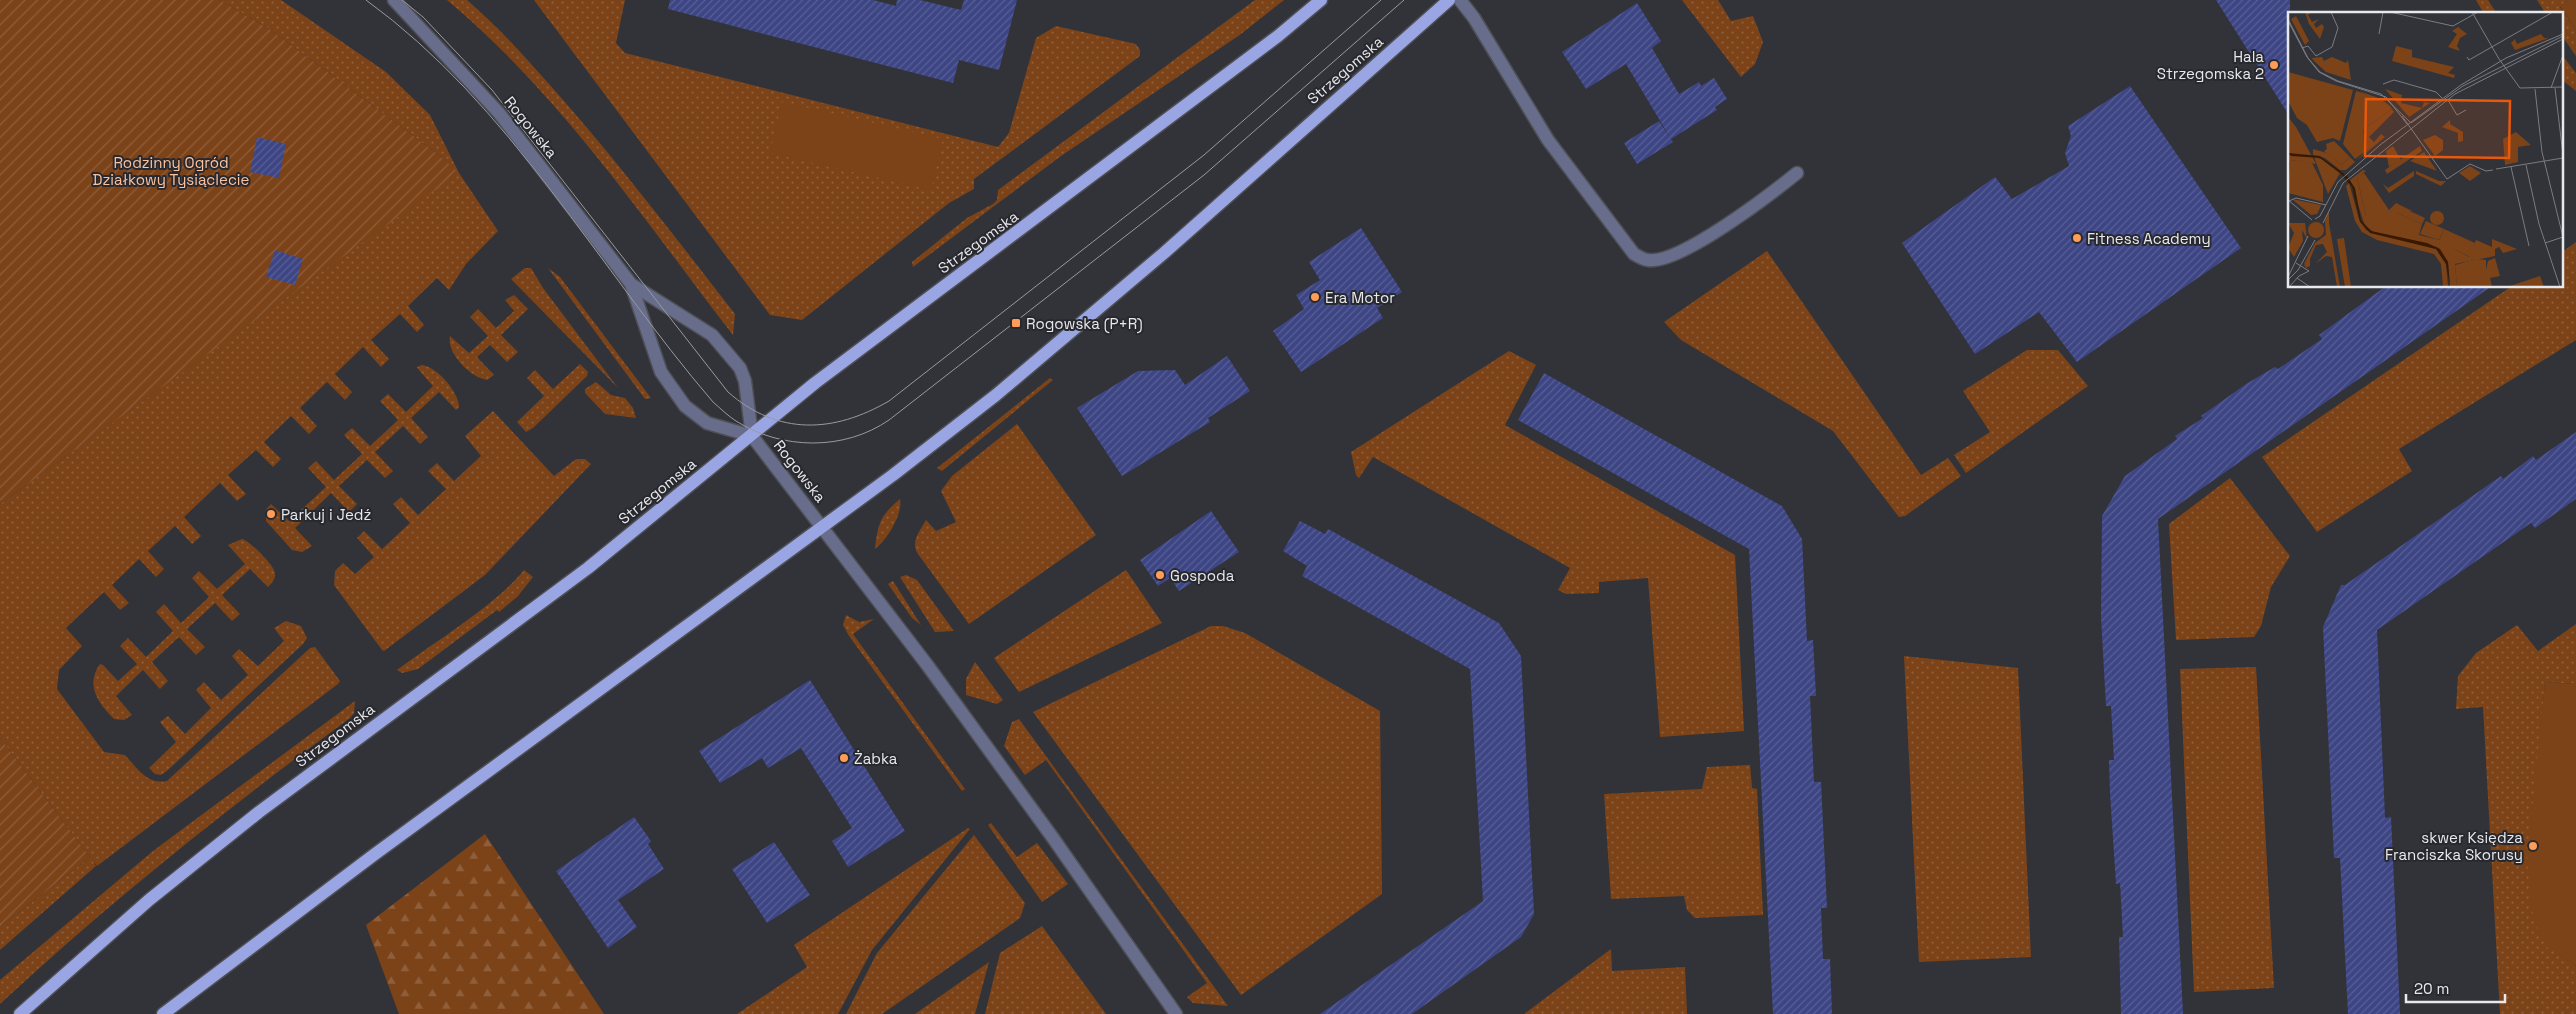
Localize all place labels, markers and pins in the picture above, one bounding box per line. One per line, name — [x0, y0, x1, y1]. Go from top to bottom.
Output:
place label: Hala Strzegomska 2 — [2157, 47, 2264, 83]
marker: Hala Strzegomska 2 — [2268, 59, 2280, 71]
place label: Fitness Academy — [2087, 229, 2211, 248]
marker: Fitness Academy — [2071, 232, 2083, 244]
place label: Era Motor — [1325, 288, 1395, 307]
marker: Era Motor — [1309, 291, 1321, 303]
place label: Rogowska (P+R) — [1026, 314, 1143, 334]
marker: Rogowska (P+R) — [1010, 317, 1022, 329]
place label: Parkuj i Jedź — [281, 505, 371, 524]
marker: Parkuj i Jedź — [265, 508, 277, 520]
place label: Gospoda — [1170, 566, 1235, 585]
marker: Gospoda — [1154, 569, 1166, 581]
place label: Żabka — [854, 749, 898, 768]
marker: Żabka — [838, 752, 850, 764]
place label: skwer Księdza Franciszka Skorusy — [2385, 828, 2523, 864]
marker: skwer Księdza Franciszka Skorusy — [2527, 840, 2539, 852]

